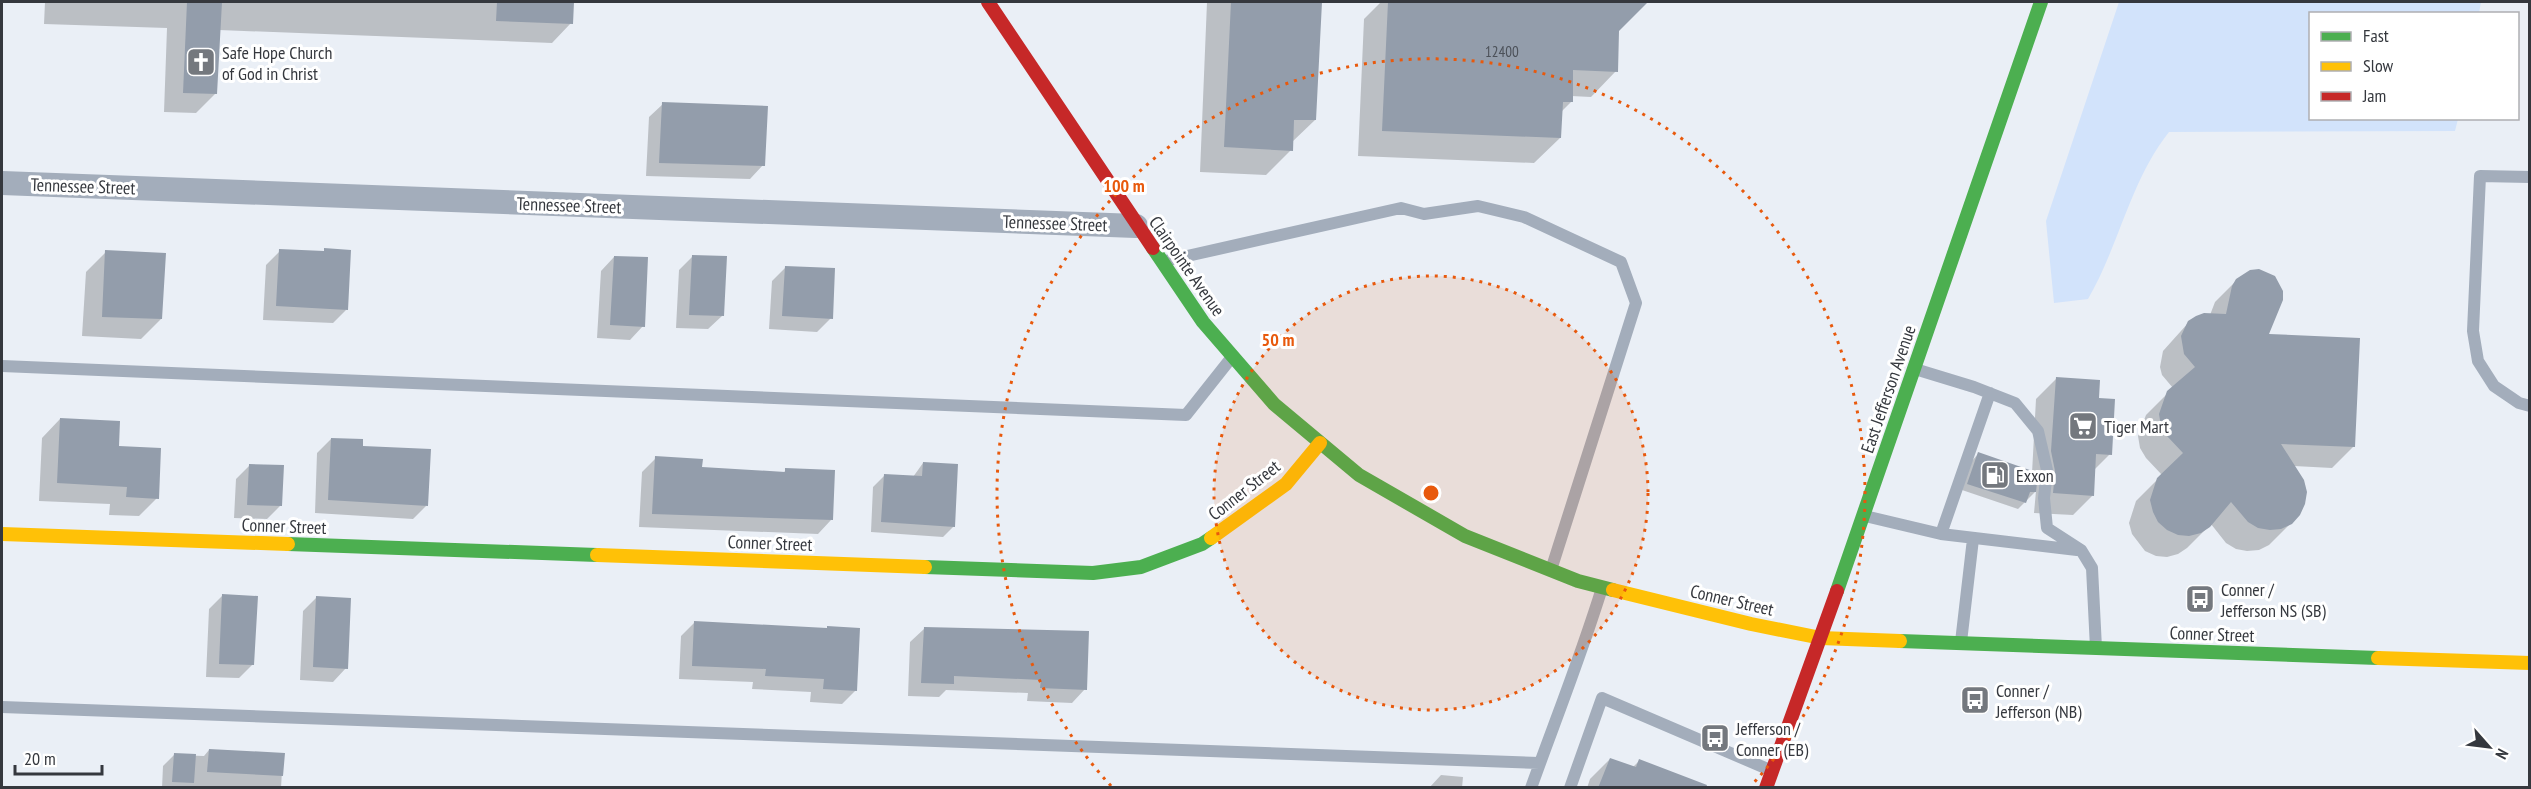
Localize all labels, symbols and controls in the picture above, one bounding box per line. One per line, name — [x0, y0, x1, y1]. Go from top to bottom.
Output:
legend — [2309, 12, 2519, 120]
text: Fast — [2363, 24, 2389, 47]
place label: Safe Hope Church of God in Christ — [222, 41, 332, 85]
house number: 12400 — [1485, 42, 1519, 61]
church icon: Safe Hope Church of God in Christ — [185, 46, 217, 78]
text: Slow — [2363, 54, 2394, 77]
text: Jam — [2362, 84, 2386, 107]
street label: Tennessee Street — [30, 173, 136, 199]
text: 100 m — [1103, 174, 1145, 197]
street label: Tennessee Street — [516, 192, 622, 218]
street label: Tennessee Street — [1002, 210, 1108, 236]
street label: Clairpointe Avenue — [1144, 211, 1230, 321]
street label: East Jefferson Avenue — [1855, 322, 1921, 456]
text: 50 m — [1262, 328, 1294, 351]
supermarket icon: Tiger Mart — [2067, 410, 2099, 442]
place label: Tiger Mart — [2104, 415, 2169, 438]
street label: Conner Street — [1204, 455, 1285, 525]
fuel station icon: Exxon — [1979, 459, 2011, 491]
place label: Exxon — [2016, 464, 2054, 487]
centre of rings — [1421, 483, 1441, 503]
street label: Conner Street — [241, 513, 327, 539]
street label: Conner Street — [727, 530, 813, 556]
place label: Conner / Jefferson NS (SB) — [2220, 578, 2326, 622]
street label: Conner Street — [1688, 579, 1776, 621]
bus stop icon: Conner / Jefferson NS (SB) — [2184, 583, 2216, 615]
street label: Conner Street — [2169, 621, 2255, 647]
place label: Conner / Jefferson (NB) — [1995, 679, 2082, 723]
bus stop icon: Conner / Jefferson (NB) — [1959, 684, 1991, 716]
place label: Jefferson / Conner (EB) — [1735, 717, 1809, 761]
north arrow — [2459, 717, 2519, 777]
bus stop icon: Jefferson / Conner (EB) — [1699, 722, 1731, 754]
scale bar — [15, 738, 102, 776]
text: N — [2491, 746, 2513, 763]
text: 20 m — [24, 747, 56, 770]

